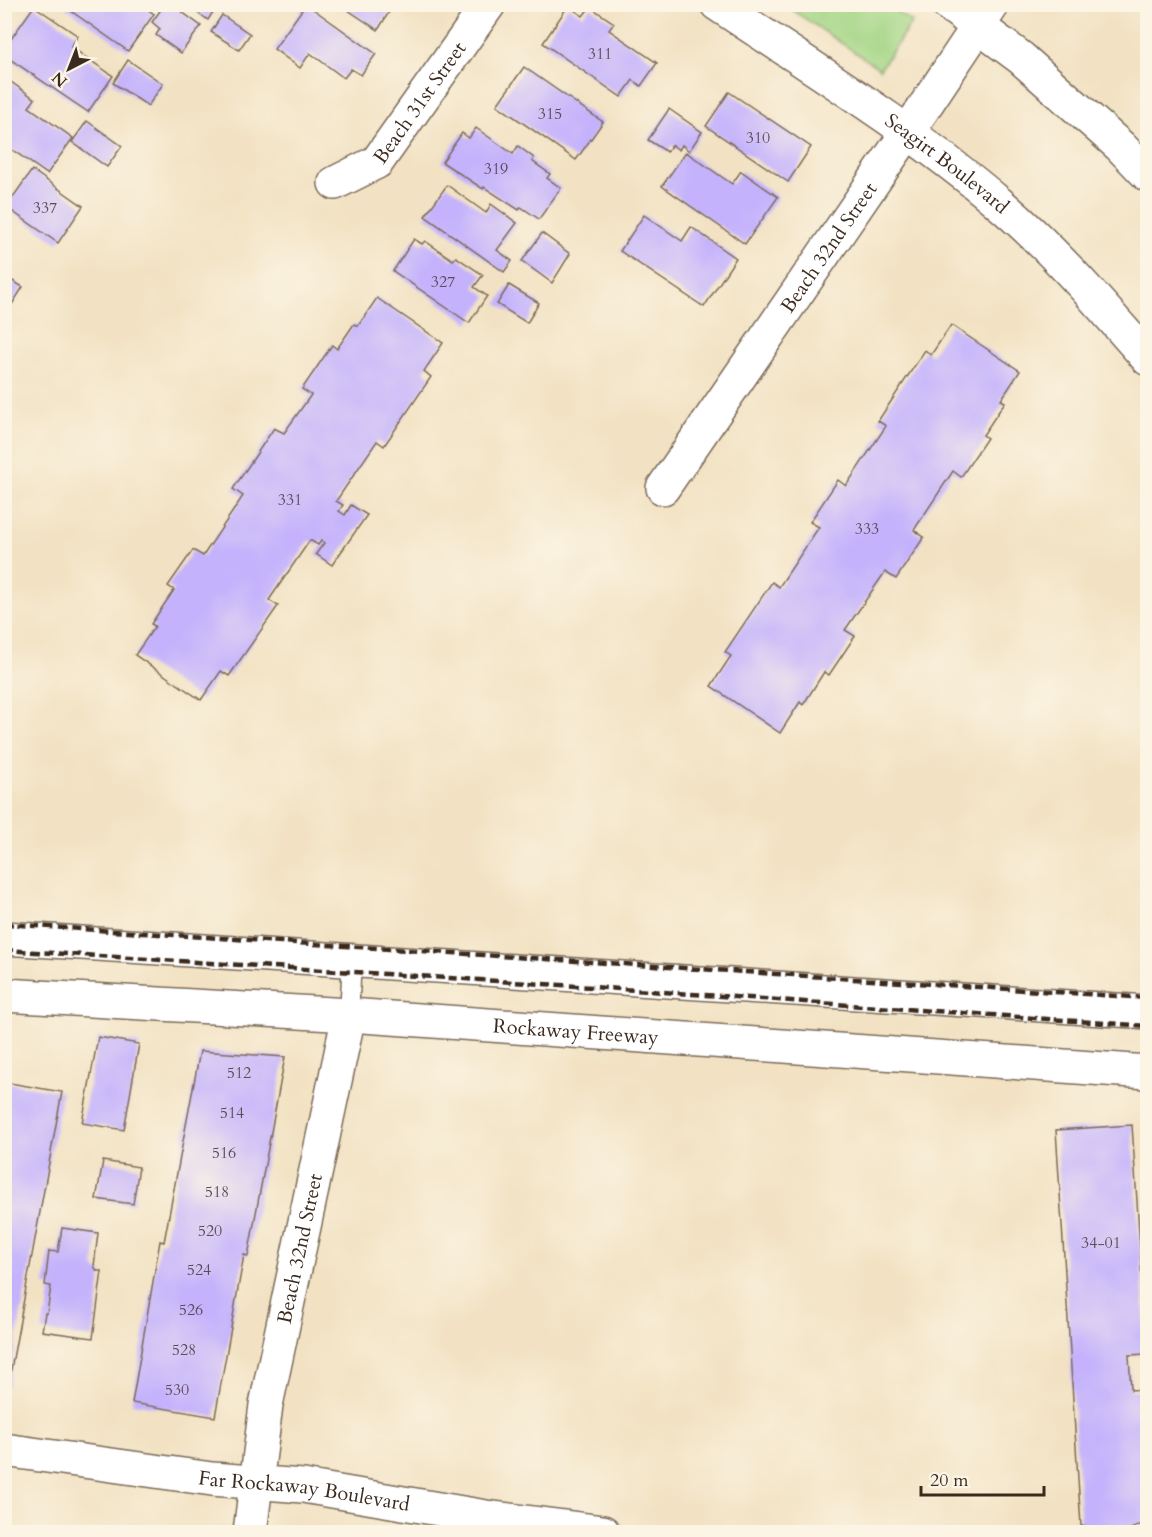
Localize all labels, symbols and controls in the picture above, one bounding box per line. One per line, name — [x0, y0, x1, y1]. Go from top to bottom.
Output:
street label: Beach 31st Street — [367, 36, 473, 169]
north arrow — [39, 39, 99, 99]
house number: 311 — [588, 43, 612, 65]
text: N — [47, 67, 72, 92]
house number: 315 — [538, 103, 562, 125]
street label: Seagirt Boulevard — [879, 107, 1015, 220]
house number: 310 — [746, 127, 770, 149]
house number: 319 — [484, 158, 508, 180]
street label: Beach 32nd Street — [774, 176, 884, 318]
house number: 337 — [33, 197, 57, 219]
house number: 327 — [431, 271, 455, 293]
house number: 331 — [278, 489, 302, 511]
house number: 333 — [855, 518, 879, 540]
street label: Rockaway Freeway — [492, 1012, 660, 1051]
house number: 512 — [227, 1062, 251, 1084]
house number: 514 — [220, 1102, 244, 1124]
house number: 516 — [212, 1142, 236, 1164]
street label: Beach 32nd Street — [271, 1170, 329, 1326]
house number: 518 — [205, 1181, 229, 1203]
house number: 520 — [198, 1220, 222, 1242]
house number: 34-01 — [1081, 1232, 1121, 1254]
house number: 524 — [187, 1259, 211, 1281]
house number: 526 — [179, 1299, 203, 1321]
house number: 528 — [172, 1339, 196, 1361]
house number: 530 — [165, 1379, 189, 1401]
scale bar — [921, 1459, 1044, 1497]
street label: Far Rockaway Boulevard — [197, 1464, 412, 1518]
text: 20 m — [930, 1468, 969, 1493]

